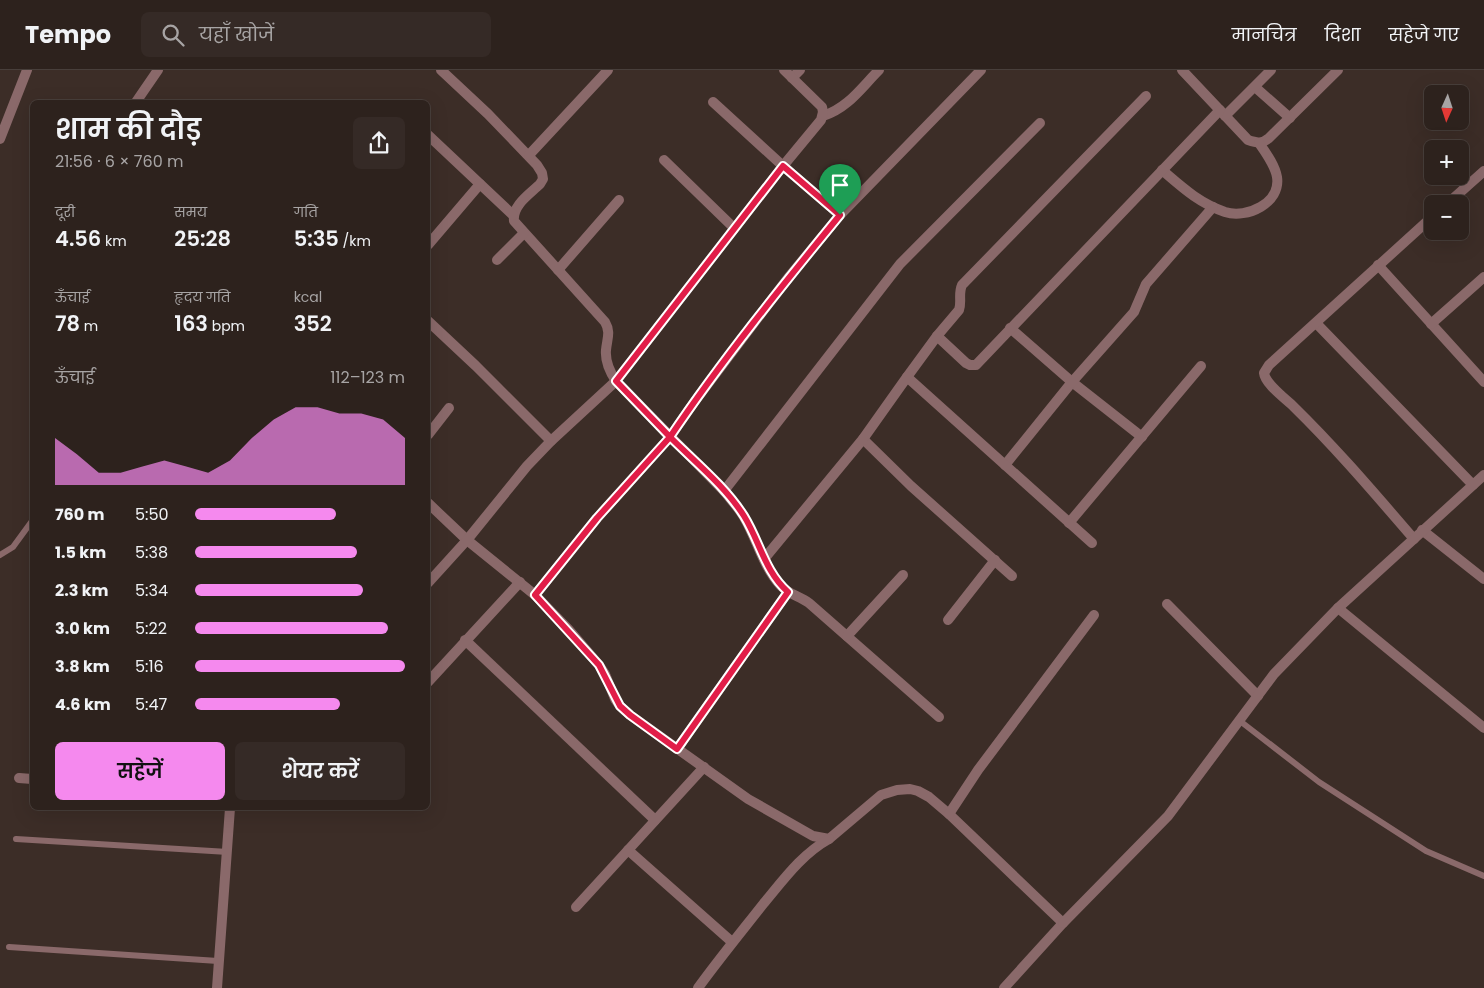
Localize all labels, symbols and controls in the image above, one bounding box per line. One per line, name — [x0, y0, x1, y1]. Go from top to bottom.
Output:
search box — [141, 12, 491, 57]
text: Tempo — [25, 18, 111, 51]
icon: search — [159, 21, 187, 49]
text: यहाँ खोजें — [199, 21, 274, 48]
text: मानचित्र — [1232, 22, 1296, 47]
text: दिशा — [1324, 22, 1361, 47]
text: सहेजे गए — [1389, 22, 1459, 47]
north arrow — [1424, 85, 1469, 130]
map controls — [1424, 85, 1469, 240]
text: शाम की दौड़ — [55, 110, 201, 149]
button: share — [353, 117, 405, 169]
button: + — [1424, 140, 1469, 185]
text: 21:56 · 6 × 760 m — [55, 150, 184, 173]
pin — [819, 164, 861, 215]
icon: arrive — [826, 171, 854, 199]
button: − — [1424, 195, 1469, 240]
text: दूरी — [55, 202, 75, 222]
text: समय — [174, 202, 207, 222]
text: गति — [294, 202, 318, 222]
text: 4.56 — [55, 224, 101, 253]
text: 25:28 — [174, 224, 231, 253]
text: 5:35 — [294, 224, 339, 253]
text: km — [101, 231, 127, 251]
text: /km — [339, 231, 371, 251]
text: ऊँचाई — [55, 287, 90, 307]
text: हृदय गति — [174, 287, 231, 307]
text: kcal — [294, 287, 322, 307]
text: 78 — [55, 309, 80, 338]
text: 163 — [174, 309, 208, 338]
text: 352 — [294, 309, 332, 338]
text: m — [80, 316, 98, 336]
text: bpm — [208, 316, 245, 336]
text: ऊँचाई — [55, 366, 95, 389]
text: 112–123 m — [330, 366, 405, 389]
text: 760 m — [55, 503, 105, 526]
text: 5:50 — [135, 503, 169, 526]
text: 1.5 km — [55, 541, 106, 564]
text: 5:38 — [135, 541, 168, 564]
text: 2.3 km — [55, 579, 109, 602]
text: 5:34 — [135, 579, 168, 602]
text: 3.0 km — [55, 617, 110, 640]
text: 5:22 — [135, 617, 167, 640]
text: 3.8 km — [55, 655, 110, 678]
text: 5:16 — [135, 655, 164, 678]
text: 4.6 km — [55, 693, 111, 716]
text: 5:47 — [135, 693, 167, 716]
button: सहेजें — [55, 742, 225, 800]
button: शेयर करें — [235, 742, 405, 800]

